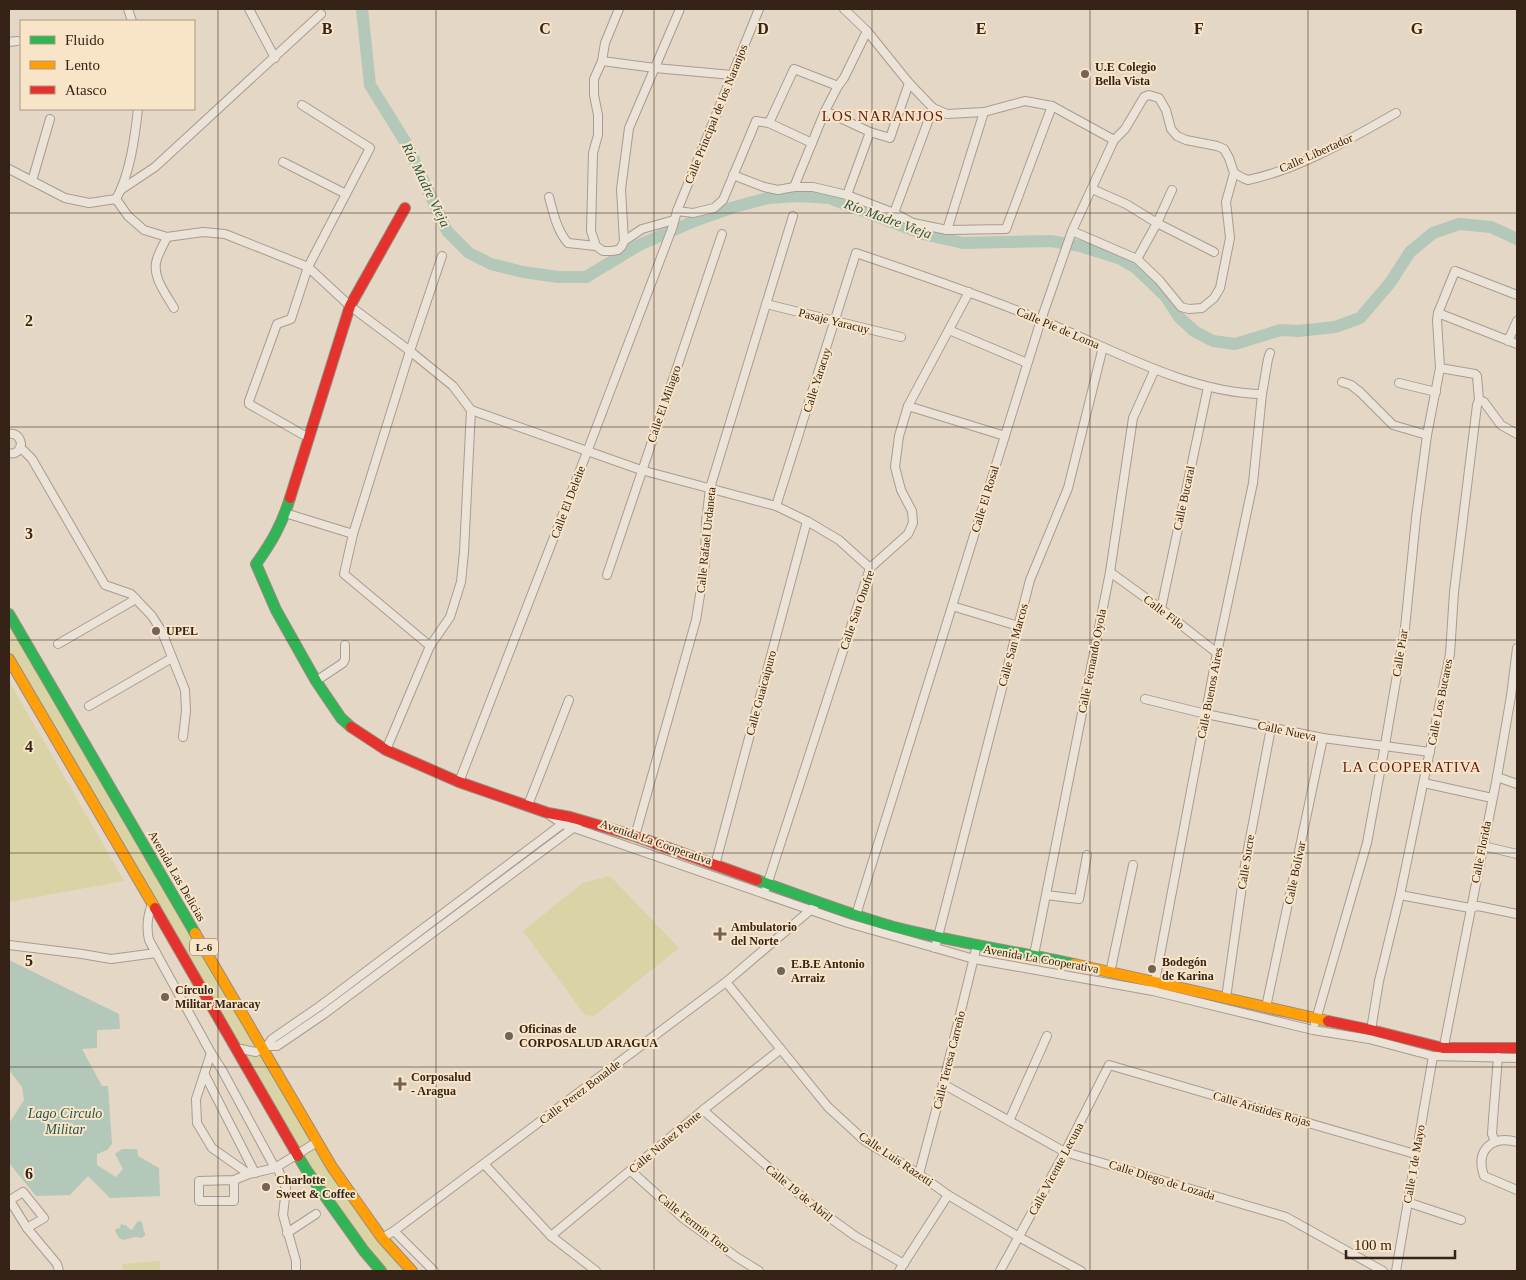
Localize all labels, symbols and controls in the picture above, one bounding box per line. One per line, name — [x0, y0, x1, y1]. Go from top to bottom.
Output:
legend — [20, 20, 195, 110]
text: B — [322, 20, 333, 37]
text: C — [539, 20, 551, 37]
text: D — [757, 20, 769, 37]
text: E — [976, 20, 986, 37]
text: F — [1194, 20, 1204, 37]
text: G — [1411, 20, 1424, 37]
text: Fluido — [65, 32, 104, 48]
street label: Calle Principal de los Naranjos — [682, 42, 751, 186]
text: Lento — [65, 57, 100, 73]
place label: U.E Colegio Bella Vista — [1095, 60, 1156, 88]
marker: U.E Colegio Bella Vista — [1079, 68, 1091, 80]
text: Atasco — [65, 82, 107, 98]
district label: LOS NARANJOS — [822, 108, 944, 124]
street label: Calle Libertador — [1277, 131, 1355, 175]
water label: Río Madre Vieja — [399, 140, 453, 230]
water label: Río Madre Vieja — [841, 196, 934, 242]
street label: Calle Pie de Loma — [1014, 304, 1102, 352]
street label: Pasaje Yaracuy — [797, 305, 871, 337]
text: 2 — [25, 312, 33, 329]
street label: Calle Yaracuy — [800, 346, 834, 414]
street label: Calle El Milagro — [644, 364, 684, 444]
street label: Calle El Rosal — [968, 463, 1002, 534]
street label: Calle El Deleite — [548, 464, 588, 540]
street label: Calle Bucaral — [1170, 464, 1198, 532]
street label: Calle Rafael Urdaneta — [693, 486, 719, 594]
text: 3 — [25, 525, 33, 542]
street label: Calle San Onofre — [837, 568, 877, 652]
street label: Calle Filo — [1141, 592, 1187, 632]
street label: Calle San Marcos — [995, 602, 1031, 688]
street label: Calle Fernando Oyola — [1075, 607, 1109, 714]
place label: UPEL — [166, 624, 198, 638]
marker: UPEL — [150, 625, 162, 637]
street label: Calle Piar — [1389, 628, 1411, 678]
street label: Calle Buenos Aires — [1194, 646, 1226, 740]
street label: Calle Guaicaipuro — [743, 649, 779, 737]
street label: Calle Los Bucares — [1425, 657, 1455, 747]
street label: Calle Nueva — [1256, 718, 1318, 744]
text: 4 — [25, 738, 33, 755]
district label: LA COOPERATIVA — [1342, 759, 1482, 775]
street label: Avenida La Cooperativa — [598, 816, 714, 868]
street label: Calle Florida — [1468, 819, 1494, 884]
street label: Avenida Las Delicias — [145, 828, 209, 924]
street label: Calle Sucre — [1235, 833, 1257, 891]
street label: Calle Bolívar — [1281, 840, 1309, 906]
place label: Ambulatorio del Norte — [731, 920, 797, 948]
marker: Ambulatorio del Norte — [713, 927, 727, 941]
road number: L-6 — [190, 939, 218, 956]
street label: Avenida La Cooperativa — [982, 942, 1101, 976]
text: 5 — [25, 952, 33, 969]
place label: Bodegón de Karina — [1162, 955, 1214, 983]
place label: E.B.E Antonio Arraiz — [791, 957, 865, 985]
marker: Bodegón de Karina — [1146, 963, 1158, 975]
marker: E.B.E Antonio Arraiz — [775, 965, 787, 977]
place label: Círculo Militar Maracay — [175, 983, 260, 1011]
marker: Círculo Militar Maracay — [159, 991, 171, 1003]
street label: Calle Teresa Carreño — [930, 1009, 968, 1111]
place label: Oficinas de CORPOSALUD ARAGUA — [519, 1022, 658, 1050]
marker: Oficinas de CORPOSALUD ARAGUA — [503, 1030, 515, 1042]
street label: Calle Perez Bonalde — [537, 1057, 623, 1127]
place label: Corposalud - Aragua — [411, 1070, 471, 1098]
marker: Corposalud - Aragua — [393, 1077, 407, 1091]
street label: Calle Arístides Rojas — [1211, 1088, 1313, 1130]
water label: Lago Circulo Militar — [27, 1106, 102, 1137]
street label: Calle Nuñez Ponte — [626, 1108, 704, 1176]
street label: Calle Vicente Lecuna — [1026, 1120, 1087, 1218]
street label: Calle 1 de Mayo — [1400, 1124, 1428, 1204]
street label: Calle Luis Razetti — [856, 1129, 936, 1189]
street label: Calle Diego de Lozada — [1107, 1157, 1217, 1203]
street label: Calle 19 de Abril — [763, 1162, 836, 1225]
text: 6 — [25, 1165, 33, 1182]
place label: Charlotte Sweet & Coffee — [276, 1173, 356, 1201]
marker: Charlotte Sweet & Coffee — [260, 1181, 272, 1193]
street label: Calle Fermín Toro — [655, 1190, 733, 1256]
scale bar — [1346, 1228, 1455, 1260]
text: 100 m — [1354, 1237, 1392, 1253]

